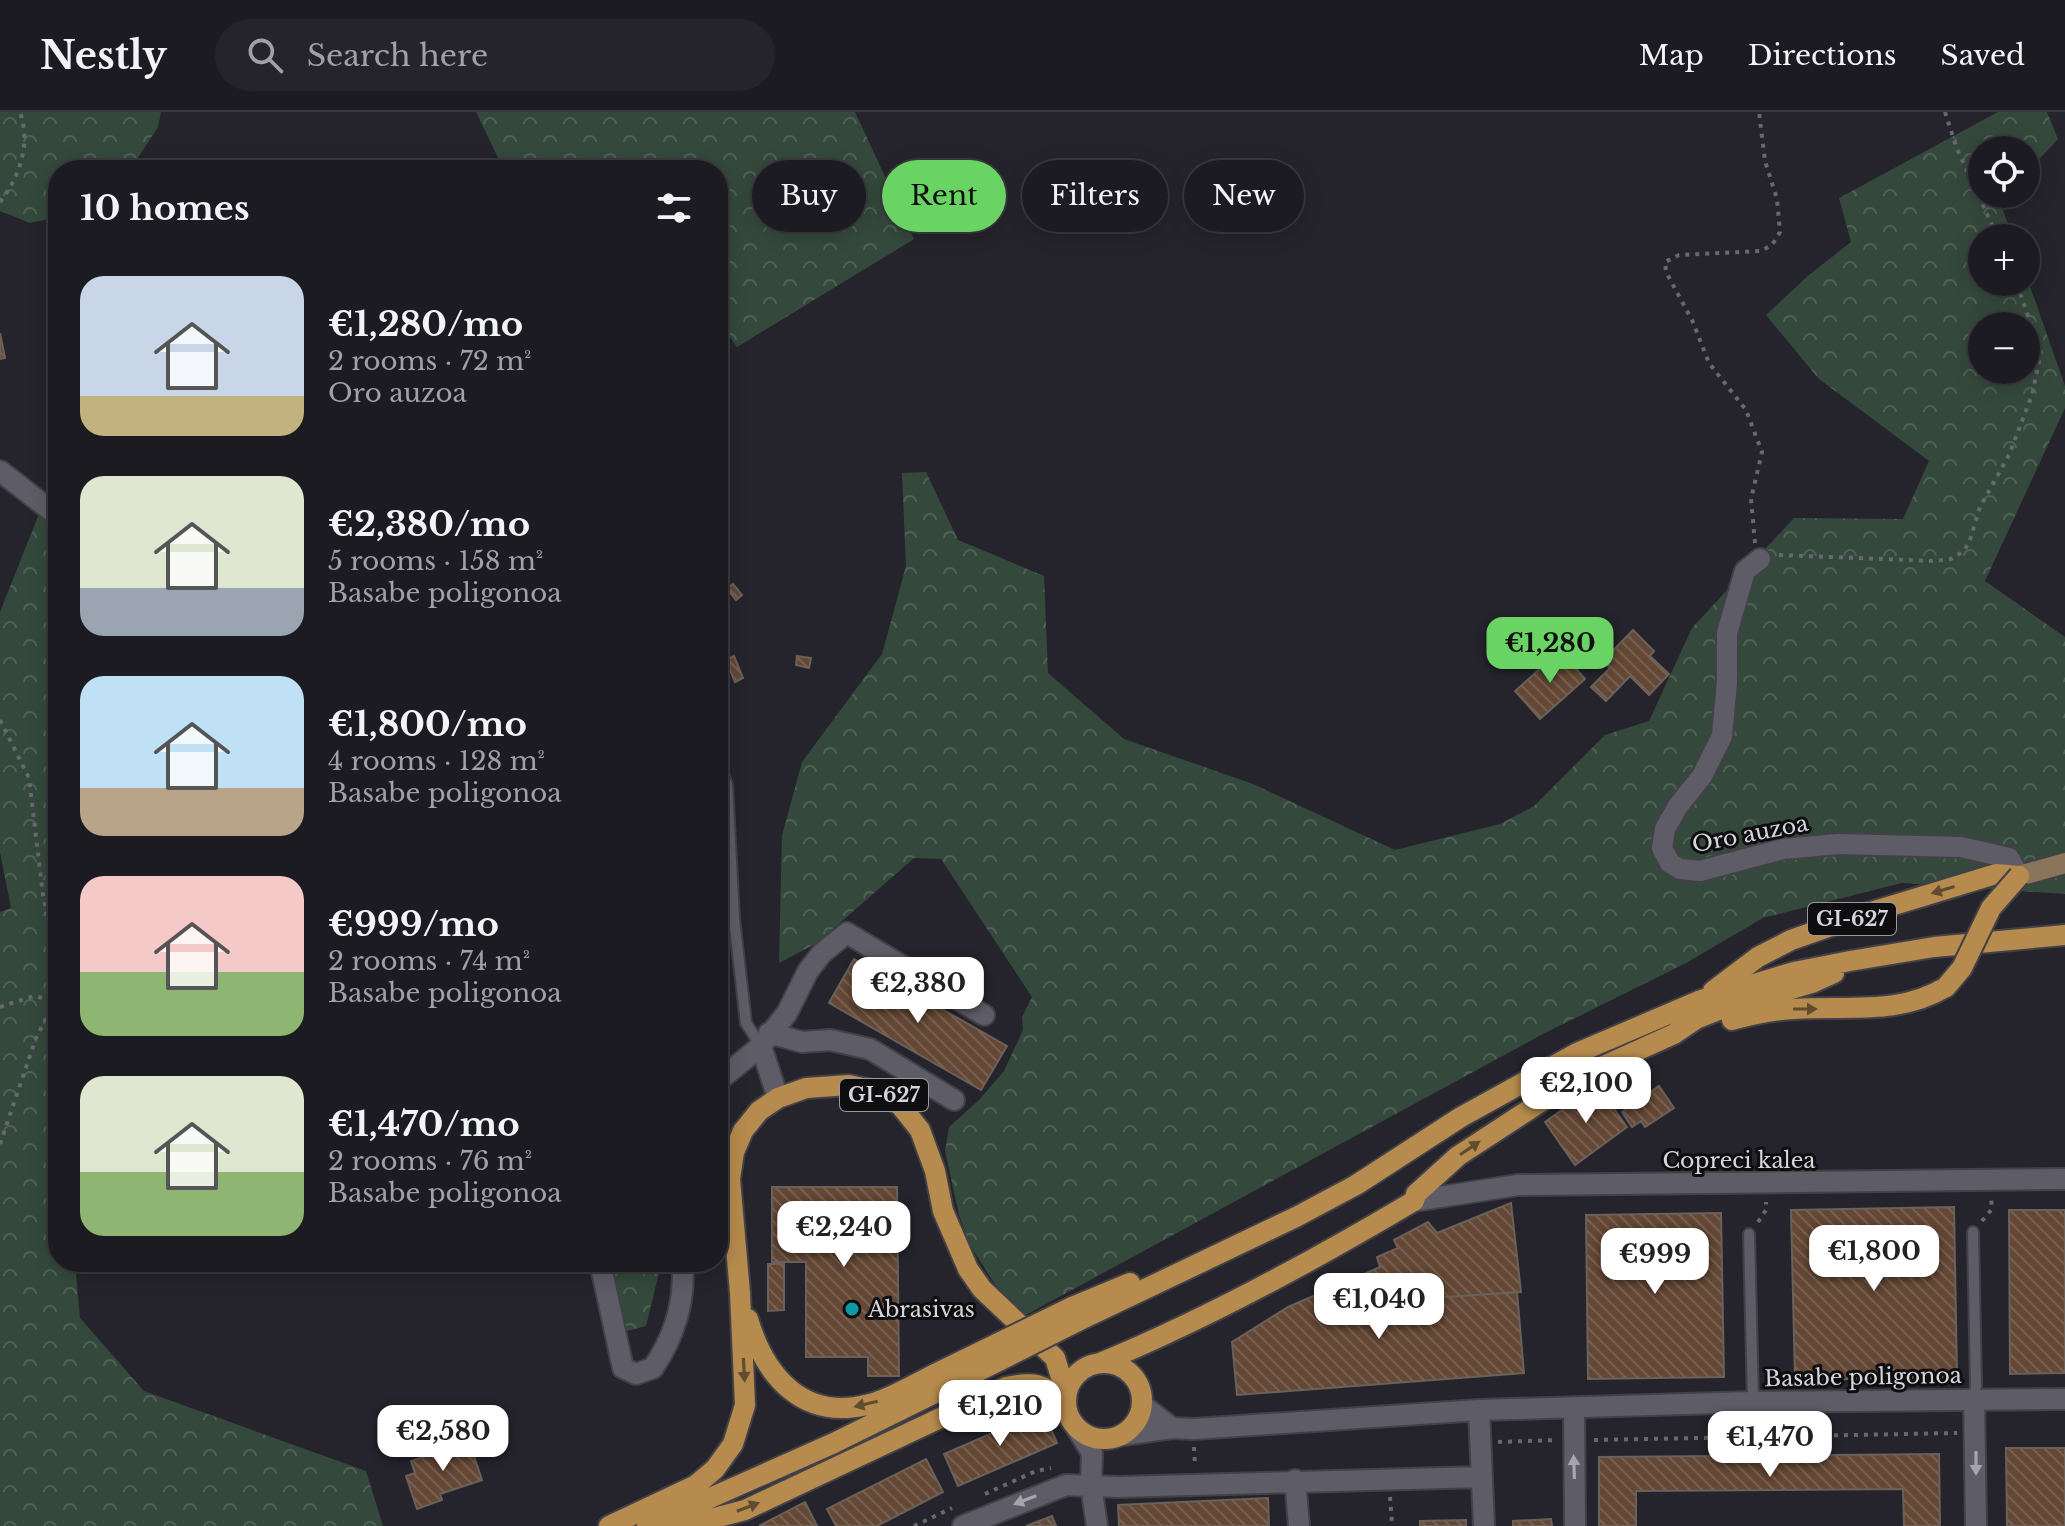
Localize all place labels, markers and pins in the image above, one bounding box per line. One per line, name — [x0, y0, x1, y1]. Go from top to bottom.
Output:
pin: €1,280 — [1485, 617, 1615, 685]
pin: €2,380 — [853, 957, 983, 1025]
pin: €2,100 — [1521, 1057, 1651, 1125]
pin: €2,240 — [779, 1201, 909, 1269]
pin: €1,800 — [1809, 1225, 1939, 1293]
pin: €999 — [1608, 1228, 1702, 1296]
pin: €1,040 — [1314, 1273, 1444, 1341]
place label: Abrasivas — [867, 1296, 975, 1323]
marker: Abrasivas — [843, 1300, 861, 1318]
pin: €1,210 — [935, 1380, 1065, 1448]
pin: €2,580 — [378, 1405, 508, 1473]
pin: €1,470 — [1705, 1411, 1835, 1479]

